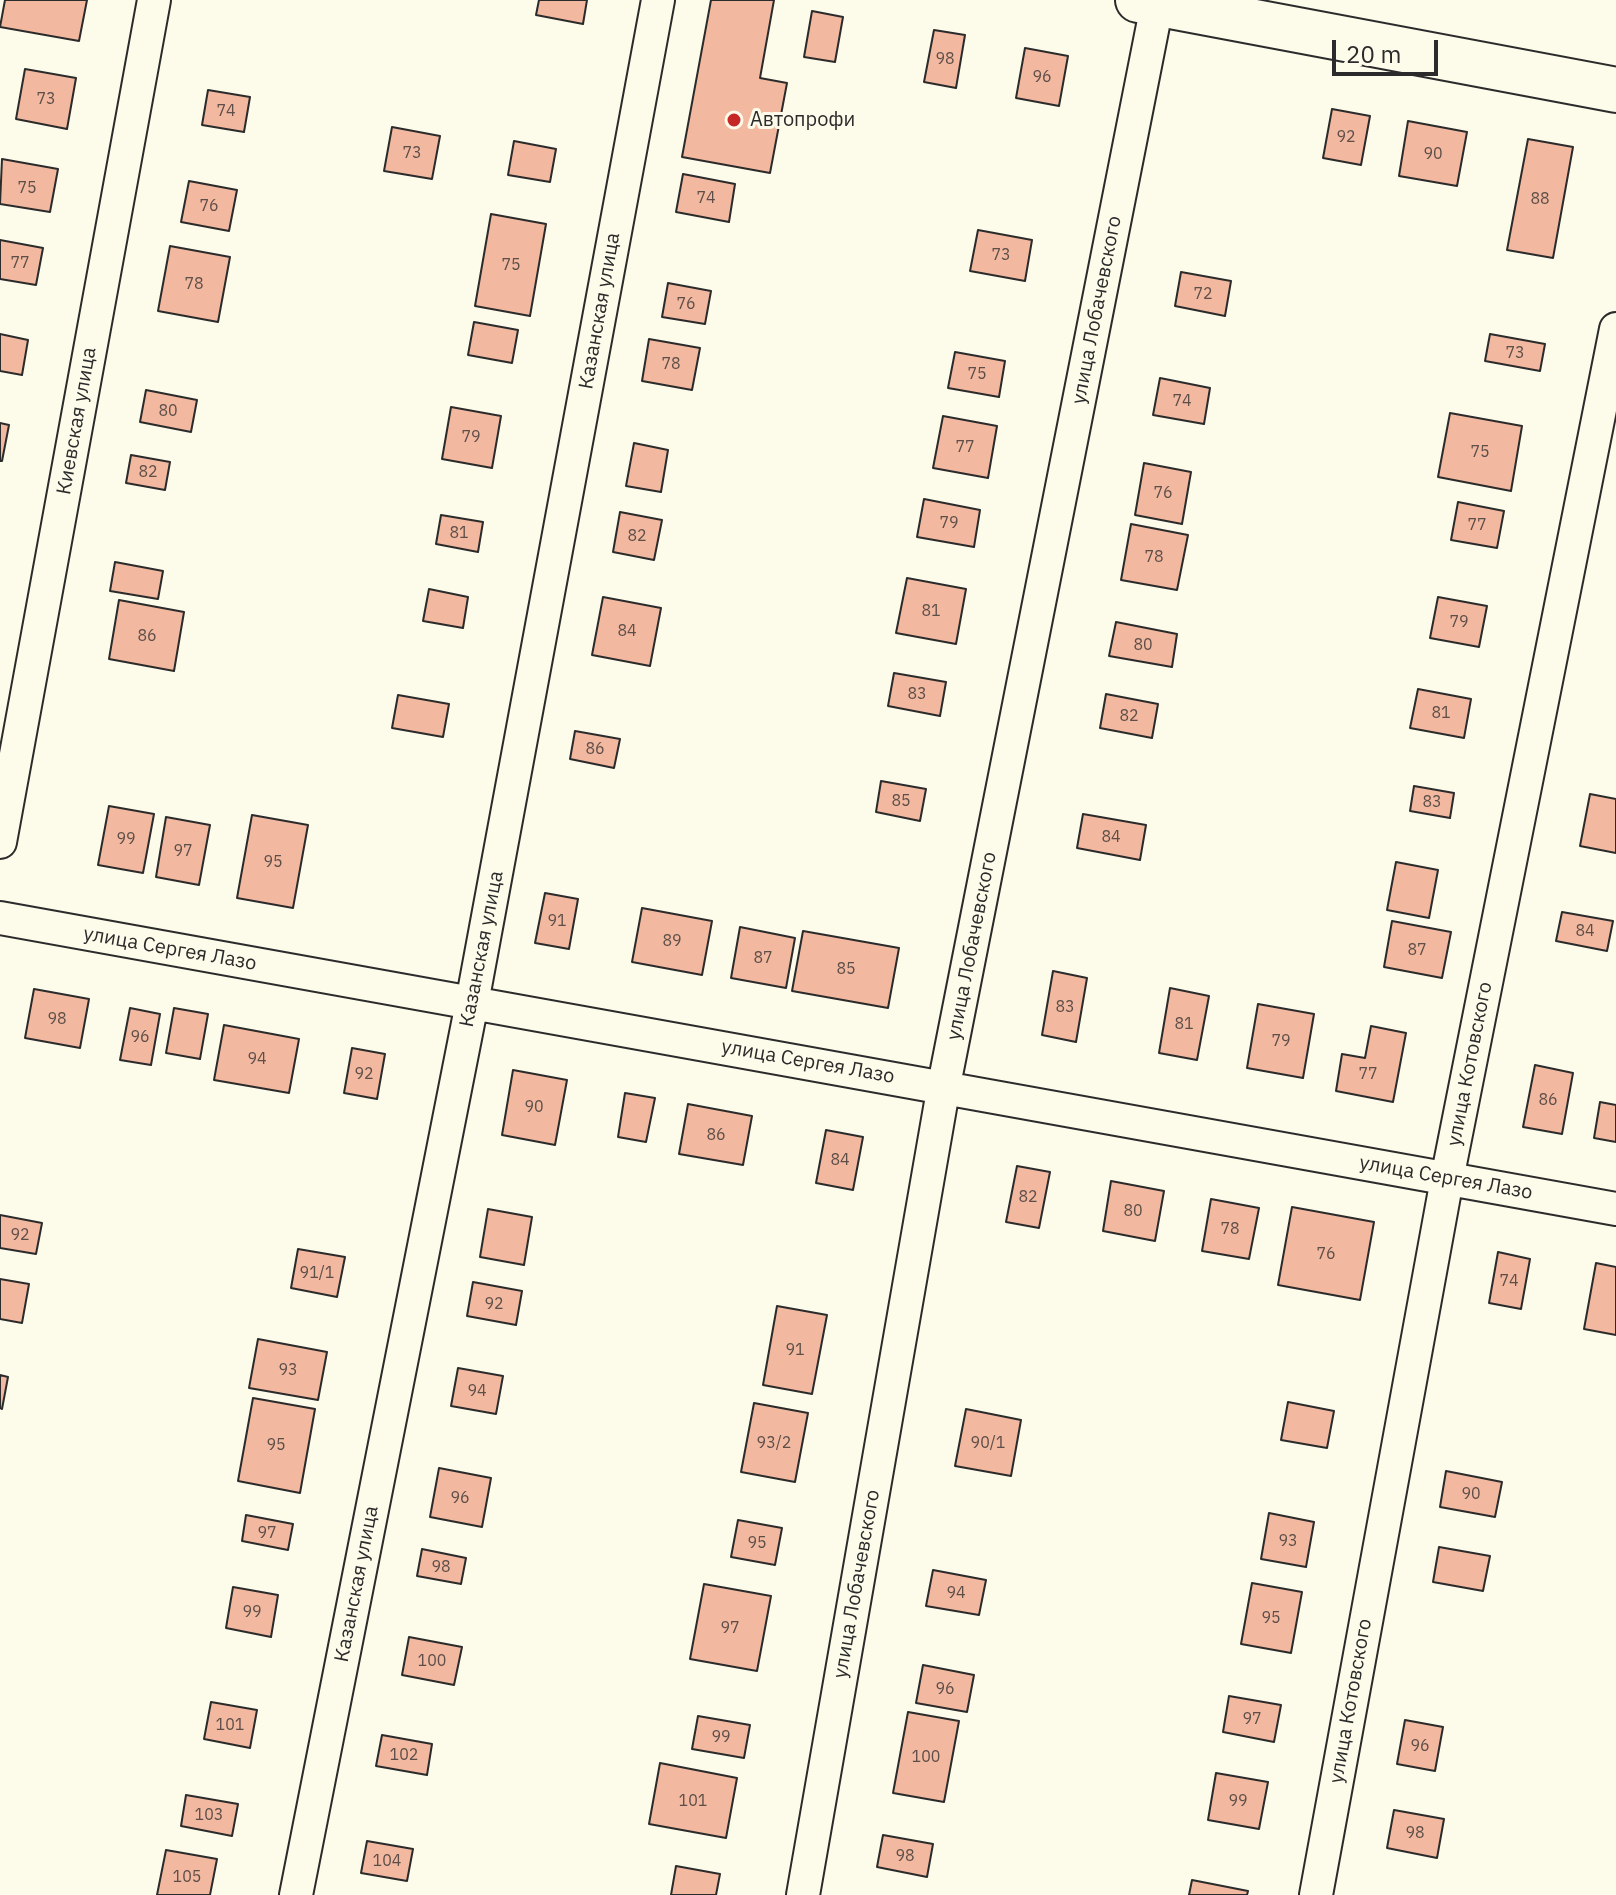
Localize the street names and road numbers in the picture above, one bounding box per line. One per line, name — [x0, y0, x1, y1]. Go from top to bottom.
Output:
street label: улица Лобачевского — [1067, 214, 1127, 406]
street label: Казанская улица — [574, 231, 626, 391]
street label: Киевская улица — [52, 345, 102, 497]
street label: улица Лобачевского — [942, 850, 1002, 1042]
street label: Казанская улица — [455, 869, 509, 1029]
street label: улица Сергея Лазо — [82, 922, 258, 976]
street label: улица Котовского — [1442, 980, 1498, 1148]
street label: улица Сергея Лазо — [720, 1035, 896, 1089]
street label: улица Сергея Лазо — [1358, 1151, 1534, 1205]
street label: улица Лобачевского — [829, 1488, 885, 1680]
street label: Казанская улица — [330, 1504, 384, 1664]
street label: улица Котовского — [1325, 1617, 1377, 1785]

